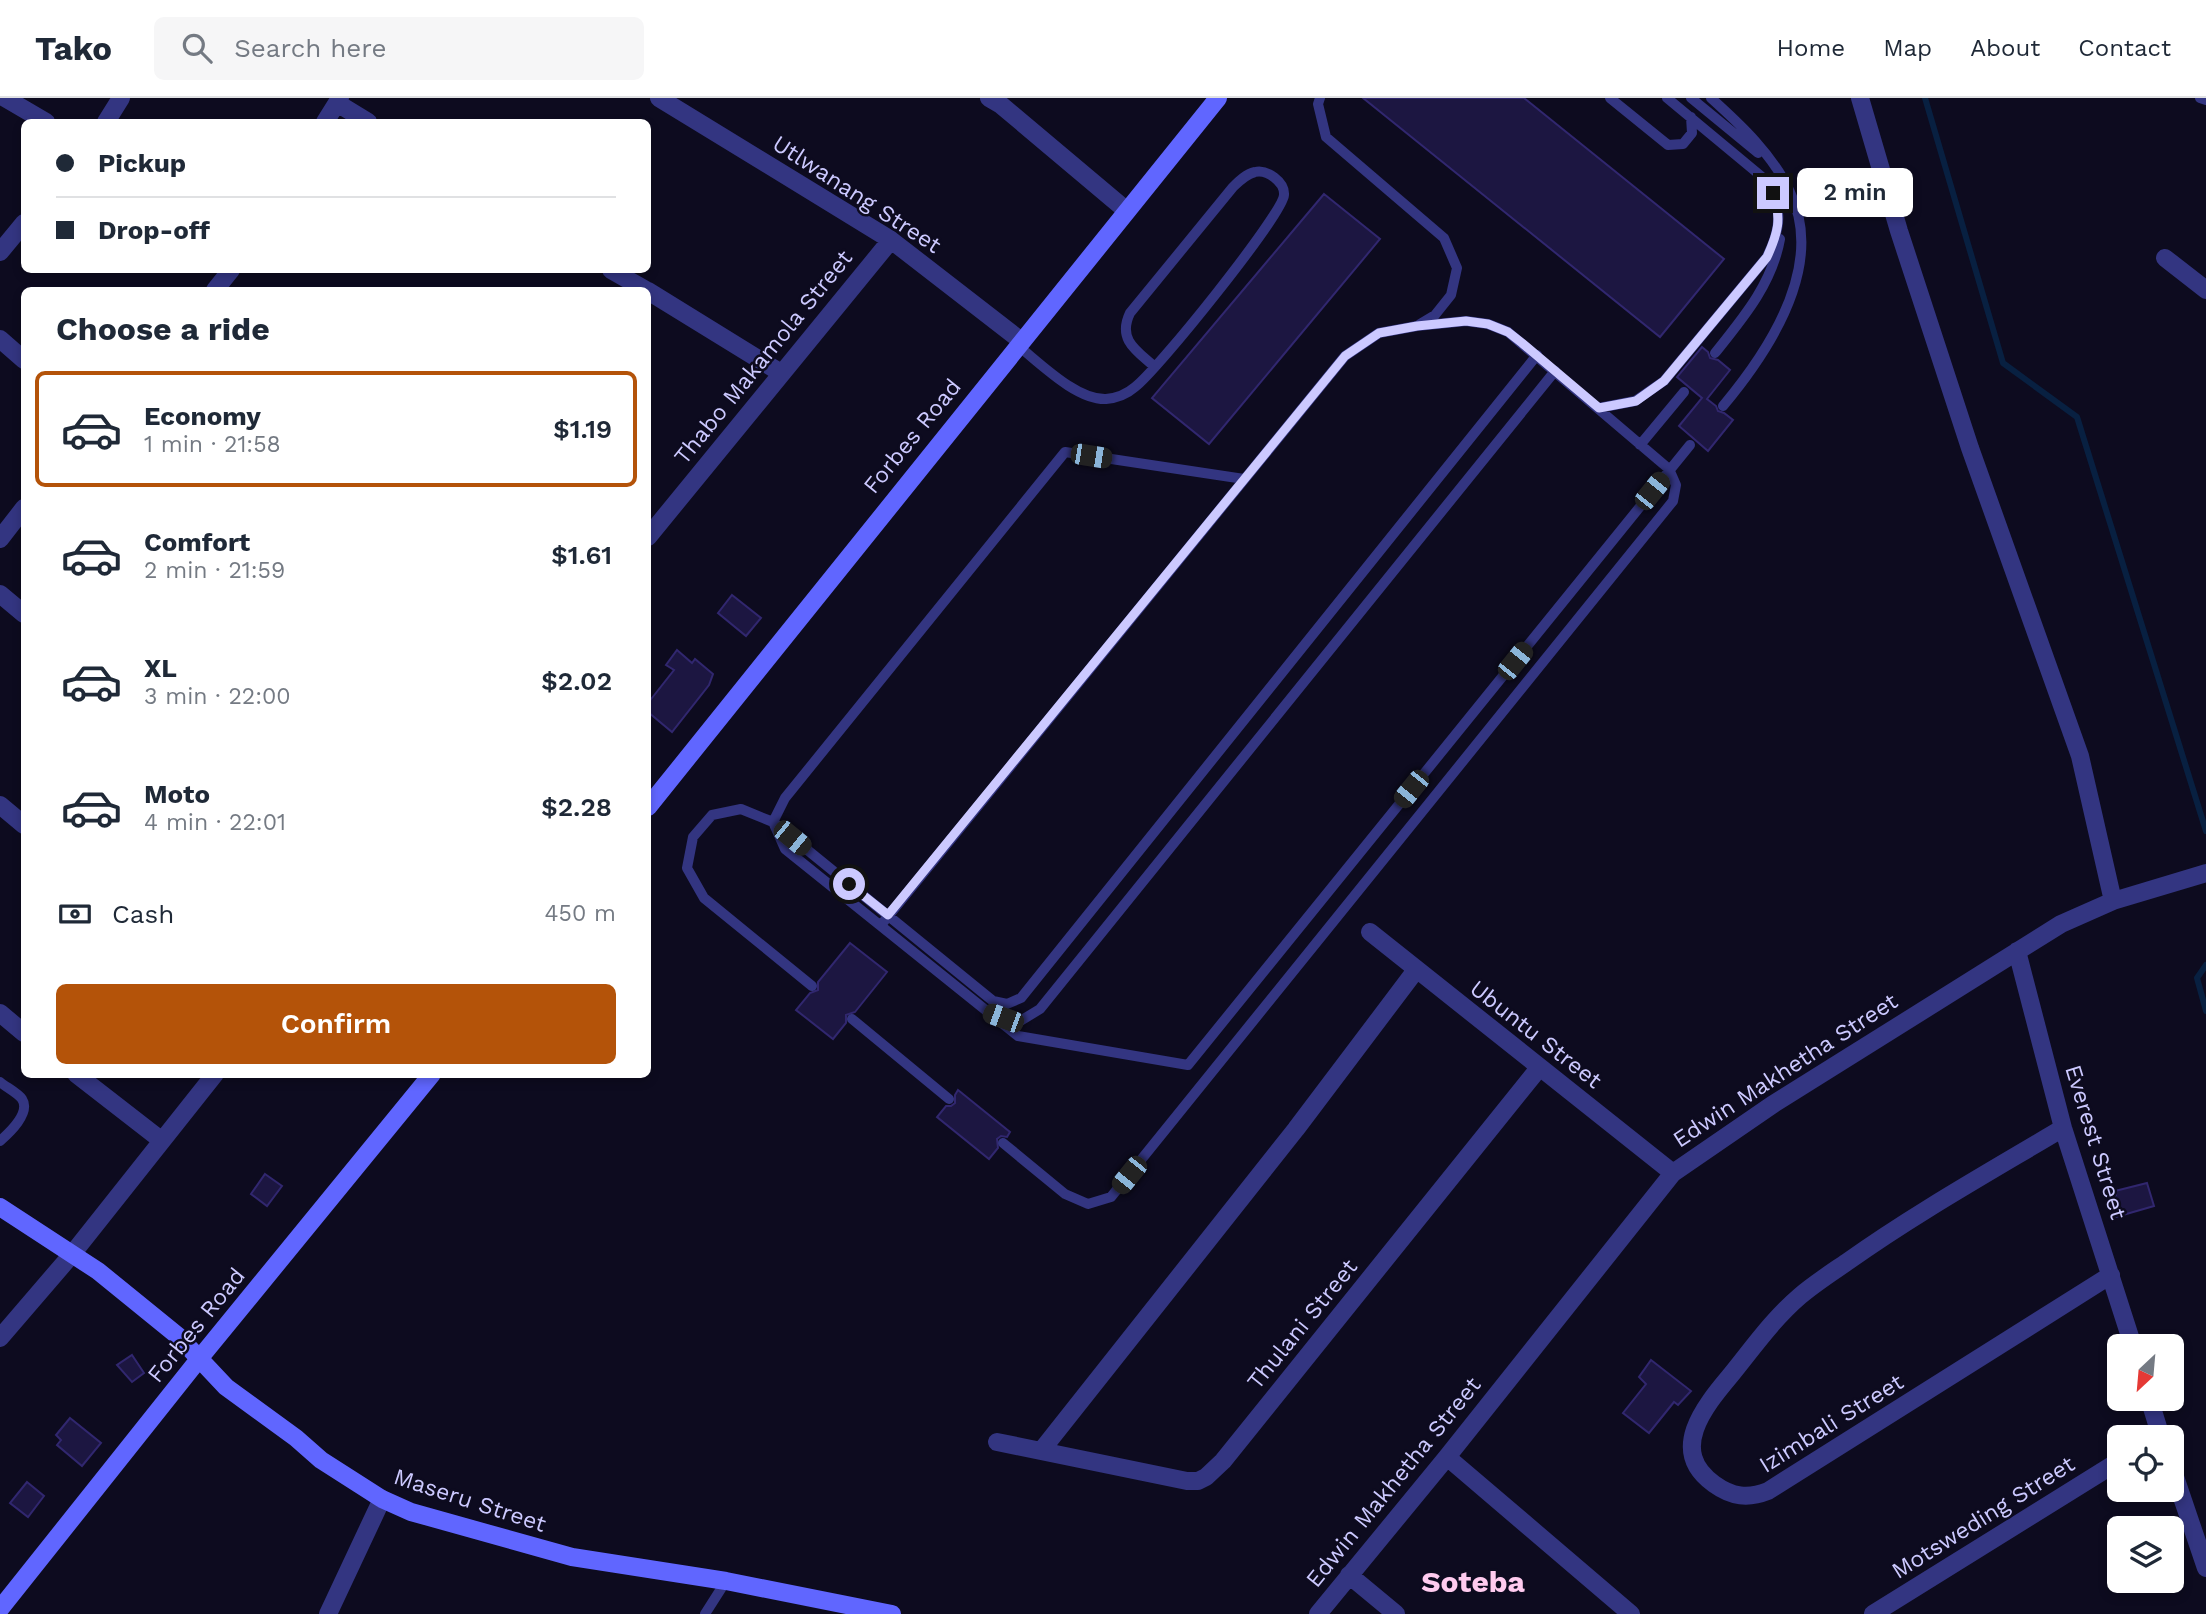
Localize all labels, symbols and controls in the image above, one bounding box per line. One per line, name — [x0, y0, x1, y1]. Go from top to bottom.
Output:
search box — [154, 17, 644, 80]
text: Tako — [35, 29, 112, 68]
icon: search — [178, 29, 216, 67]
text: Search here — [234, 33, 387, 63]
text: Home — [1777, 34, 1845, 62]
text: Map — [1883, 34, 1932, 62]
text: About — [1970, 34, 2040, 62]
text: Contact — [2078, 34, 2171, 62]
street label: Utlwanang Street — [767, 130, 946, 259]
text: Pickup — [98, 148, 186, 178]
callout: 2 min — [1798, 168, 1913, 217]
route end — [1757, 177, 1789, 209]
text: 2 min — [1823, 179, 1887, 206]
text: Drop-off — [98, 215, 210, 245]
street label: Thabo Makamola Street — [669, 245, 858, 470]
text: Choose a ride — [56, 310, 270, 348]
street label: Forbes Road — [858, 374, 967, 499]
icon: car — [60, 398, 123, 461]
text: Economy — [144, 401, 261, 431]
text: $1.19 — [553, 414, 612, 444]
text: 1 min · 21:58 — [144, 431, 281, 458]
car — [1069, 442, 1114, 470]
car — [1631, 468, 1674, 514]
icon: car — [60, 524, 123, 587]
text: Comfort — [144, 527, 250, 557]
text: $1.61 — [551, 540, 612, 570]
text: 2 min · 21:59 — [144, 557, 285, 584]
car — [1494, 638, 1537, 684]
icon: car — [60, 650, 123, 713]
text: XL — [144, 653, 177, 683]
text: $2.02 — [541, 666, 612, 696]
text: 3 min · 22:00 — [144, 683, 291, 710]
car — [1390, 766, 1433, 812]
icon: car — [60, 776, 123, 839]
text: Moto — [144, 779, 210, 809]
text: $2.28 — [541, 792, 612, 822]
text: 4 min · 22:01 — [144, 809, 286, 836]
car — [770, 817, 815, 859]
route start — [833, 868, 865, 900]
icon: cash — [56, 895, 94, 933]
text: Cash — [112, 899, 174, 929]
text: 450 m — [544, 900, 616, 927]
street label: Ubuntu Street — [1464, 975, 1607, 1094]
button: Confirm — [56, 984, 616, 1064]
street label: Edwin Makhetha Street — [1668, 987, 1903, 1153]
car — [980, 1001, 1027, 1035]
street label: Everest Street — [2059, 1062, 2132, 1223]
car — [1108, 1152, 1151, 1198]
street label: Thulani Street — [1242, 1254, 1363, 1395]
street label: Forbes Road — [142, 1263, 251, 1388]
north arrow — [2107, 1334, 2184, 1410]
map controls — [2107, 1334, 2184, 1593]
street label: Izimbali Street — [1754, 1368, 1909, 1478]
street label: Edwin Makhetha Street — [1300, 1372, 1487, 1593]
button: locate — [2107, 1425, 2184, 1502]
street label: Motsweding Street — [1887, 1450, 2080, 1585]
street label: Maseru Street — [390, 1463, 550, 1538]
button: layers — [2107, 1516, 2184, 1593]
district label: Soteba — [1421, 1564, 1525, 1599]

